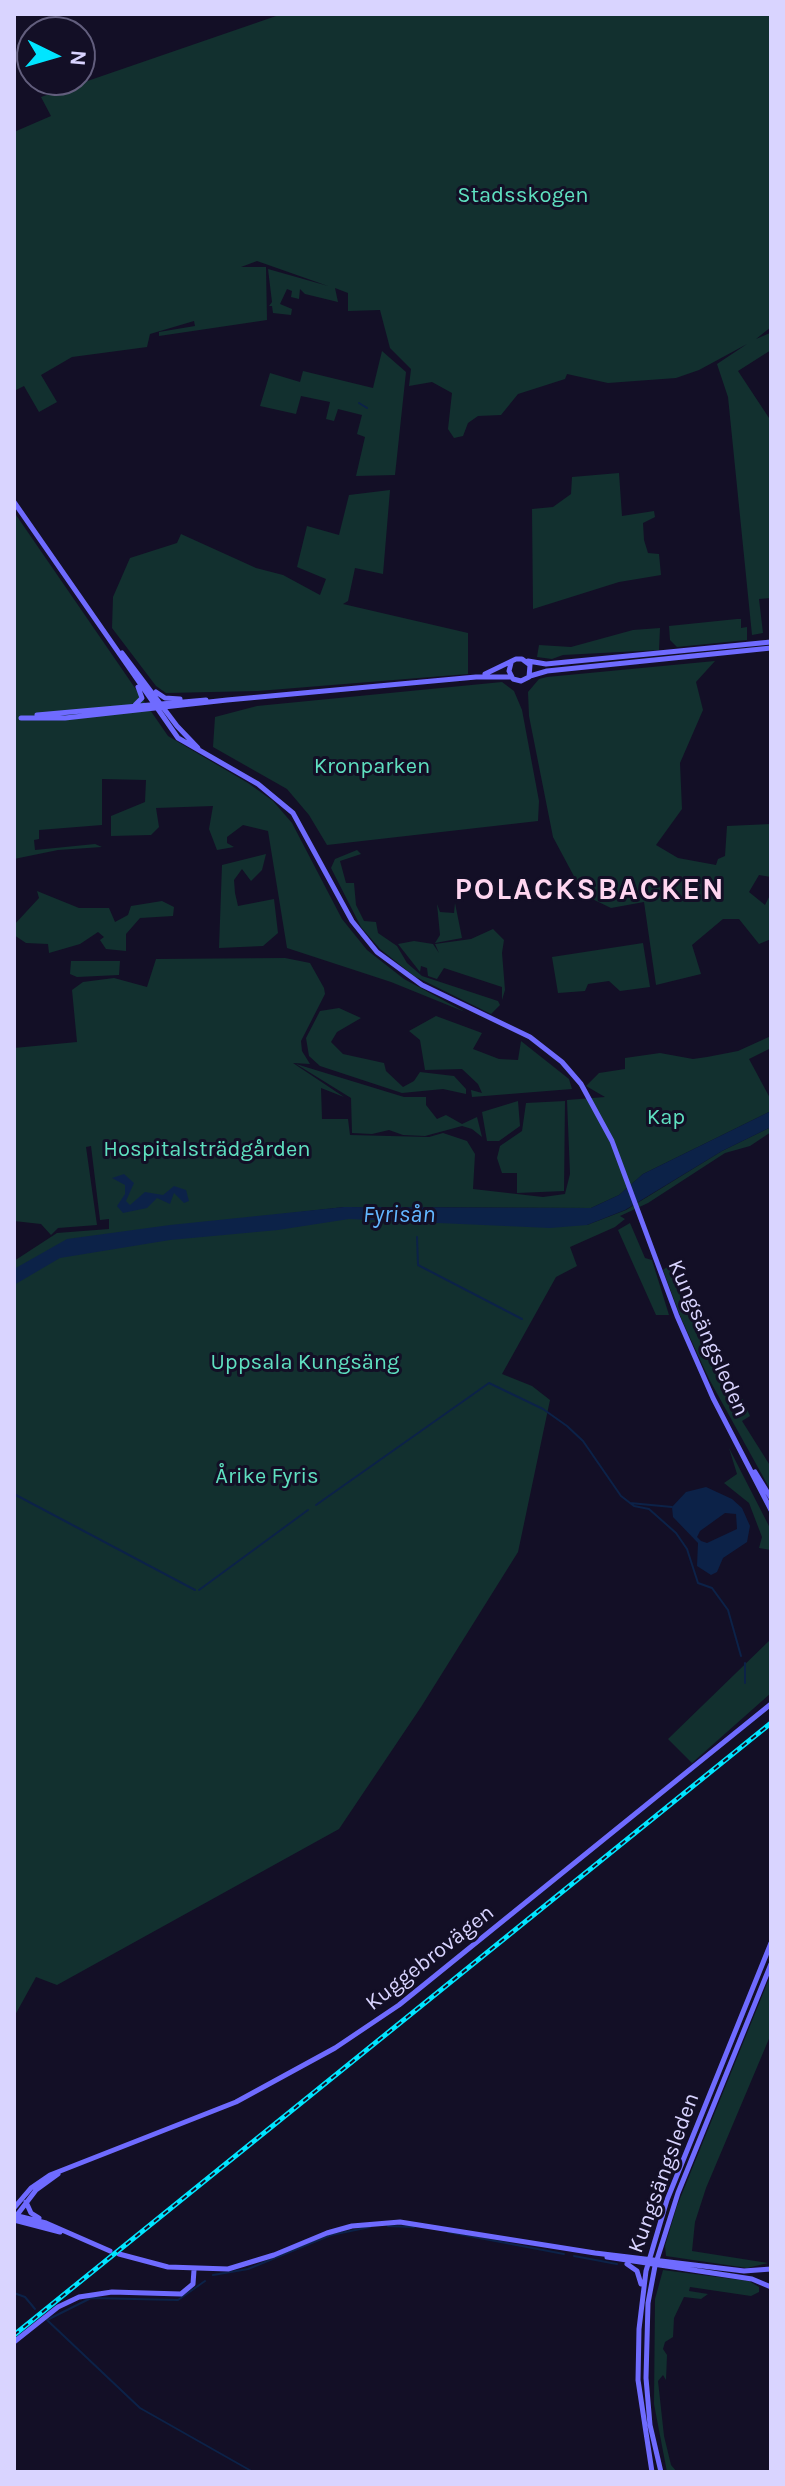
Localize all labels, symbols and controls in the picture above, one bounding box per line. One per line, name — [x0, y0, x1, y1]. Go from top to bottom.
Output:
north arrow — [16, 16, 96, 96]
text: N — [64, 49, 92, 67]
park label: Stadsskogen — [457, 183, 589, 209]
park label: Kronparken — [314, 754, 430, 780]
district label: POLACKSBACKEN — [454, 872, 726, 908]
park label: Kap — [647, 1105, 685, 1131]
park label: Hospitalsträdgården — [103, 1137, 311, 1163]
water label: Fyrisån — [363, 1201, 435, 1229]
street label: Kungsängsleden — [662, 1256, 754, 1420]
park label: Uppsala Kungsäng — [210, 1350, 400, 1376]
park label: Årike Fyris — [215, 1464, 319, 1490]
street label: Kuggebrovägen — [360, 1900, 500, 2016]
street label: Kungsängsleden — [623, 2089, 705, 2257]

